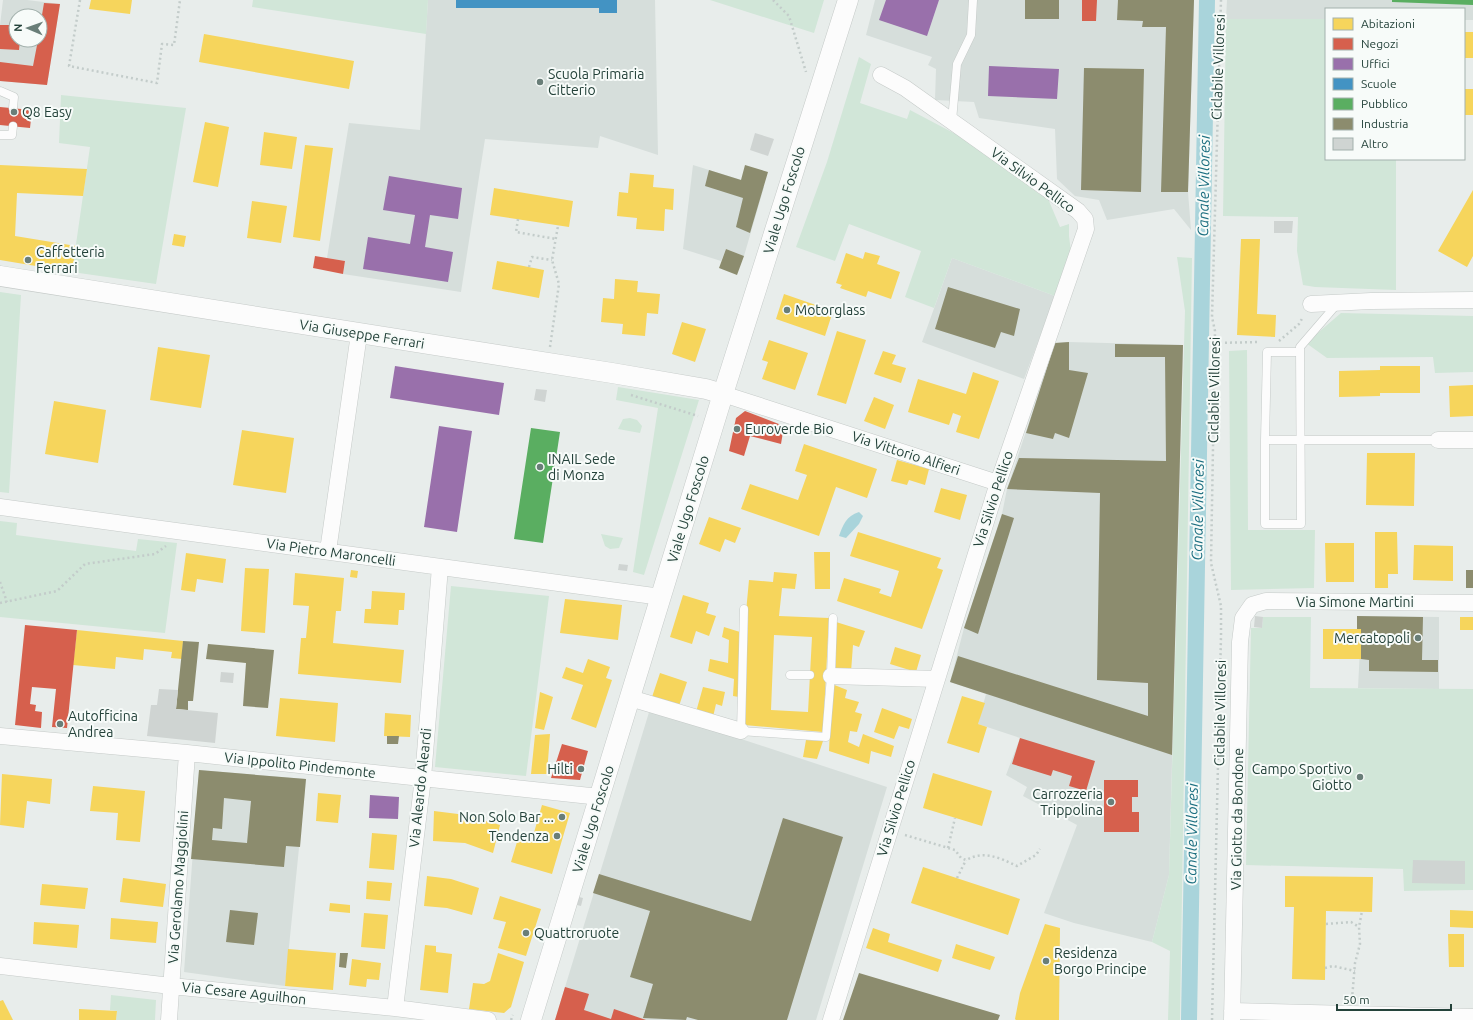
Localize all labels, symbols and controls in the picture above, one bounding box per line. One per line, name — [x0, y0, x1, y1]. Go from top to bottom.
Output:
north arrow — [8, 8, 48, 48]
legend — [1325, 8, 1465, 160]
street label: Ciclabile Villoresi — [1208, 14, 1228, 120]
text: Abitazioni — [1361, 17, 1415, 30]
text: N — [12, 23, 24, 32]
text: Negozi — [1361, 37, 1399, 50]
text: Uffici — [1361, 57, 1390, 70]
place label: Scuola Primaria Citterio — [548, 66, 644, 98]
marker: Scuola Primaria Citterio — [535, 77, 545, 87]
text: Scuole — [1361, 77, 1397, 90]
text: Pubblico — [1361, 97, 1408, 110]
place label: Q8 Easy — [22, 104, 72, 120]
marker: Q8 Easy — [9, 107, 19, 117]
text: Industria — [1361, 117, 1408, 130]
water label: Canale Villoresi — [1194, 134, 1213, 237]
text: Altro — [1361, 137, 1388, 150]
street label: Viale Ugo Foscolo — [760, 144, 808, 256]
street label: Via Silvio Pellico — [988, 144, 1078, 216]
place label: Caffetteria Ferrari — [36, 244, 105, 276]
marker: Caffetteria Ferrari — [23, 255, 33, 265]
place label: Motorglass — [795, 302, 865, 318]
marker: Motorglass — [782, 305, 792, 315]
street label: Via Giuseppe Ferrari — [298, 316, 426, 352]
street label: Ciclabile Villoresi — [1205, 337, 1223, 443]
place label: Euroverde Bio — [745, 421, 834, 437]
marker: Euroverde Bio — [732, 424, 742, 434]
street label: Via Vittorio Alfieri — [850, 428, 962, 478]
street label: Via Silvio Pellico — [970, 449, 1016, 549]
place label: INAIL Sede di Monza — [548, 451, 616, 483]
street label: Viale Ugo Foscolo — [664, 453, 712, 565]
water label: Canale Villoresi — [1188, 458, 1207, 561]
marker: INAIL Sede di Monza — [535, 462, 545, 472]
street label: Via Pietro Maroncelli — [265, 535, 397, 569]
street label: Via Simone Martini — [1296, 594, 1414, 610]
place label: Mercatopoli — [1334, 630, 1410, 646]
marker: Mercatopoli — [1413, 633, 1423, 643]
street label: Ciclabile Villoresi — [1211, 660, 1229, 766]
place label: Autofficina Andrea — [68, 708, 138, 740]
marker: Autofficina Andrea — [55, 719, 65, 729]
street label: Via Aleardo Aleardi — [406, 727, 434, 849]
street label: Via Giotto da Bondone — [1228, 748, 1246, 890]
street label: Via Ippolito Pindemonte — [223, 749, 377, 781]
street label: Via Silvio Pellico — [874, 758, 918, 858]
place label: Hilti — [547, 761, 573, 777]
place label: Campo Sportivo Giotto — [1252, 761, 1352, 793]
street label: Viale Ugo Foscolo — [569, 763, 617, 875]
marker: Hilti — [576, 764, 586, 774]
marker: Campo Sportivo Giotto — [1355, 772, 1365, 782]
water label: Canale Villoresi — [1182, 782, 1201, 885]
place label: Carrozzeria Trippolina — [1032, 786, 1103, 818]
marker: Carrozzeria Trippolina — [1106, 797, 1116, 807]
place label: Non Solo Bar ... — [459, 809, 554, 825]
street label: Via Gerolamo Maggiolini — [165, 810, 191, 964]
marker: Non Solo Bar ... — [557, 812, 567, 822]
place label: Tendenza — [489, 828, 549, 844]
marker: Tendenza — [552, 831, 562, 841]
place label: Quattroruote — [534, 925, 619, 941]
marker: Quattroruote — [521, 928, 531, 938]
place label: Residenza Borgo Principe — [1054, 945, 1147, 977]
marker: Residenza Borgo Principe — [1041, 956, 1051, 966]
street label: Via Cesare Aguilhon — [181, 978, 307, 1008]
scale bar — [1337, 986, 1451, 1012]
text: 50 m — [1343, 993, 1370, 1006]

